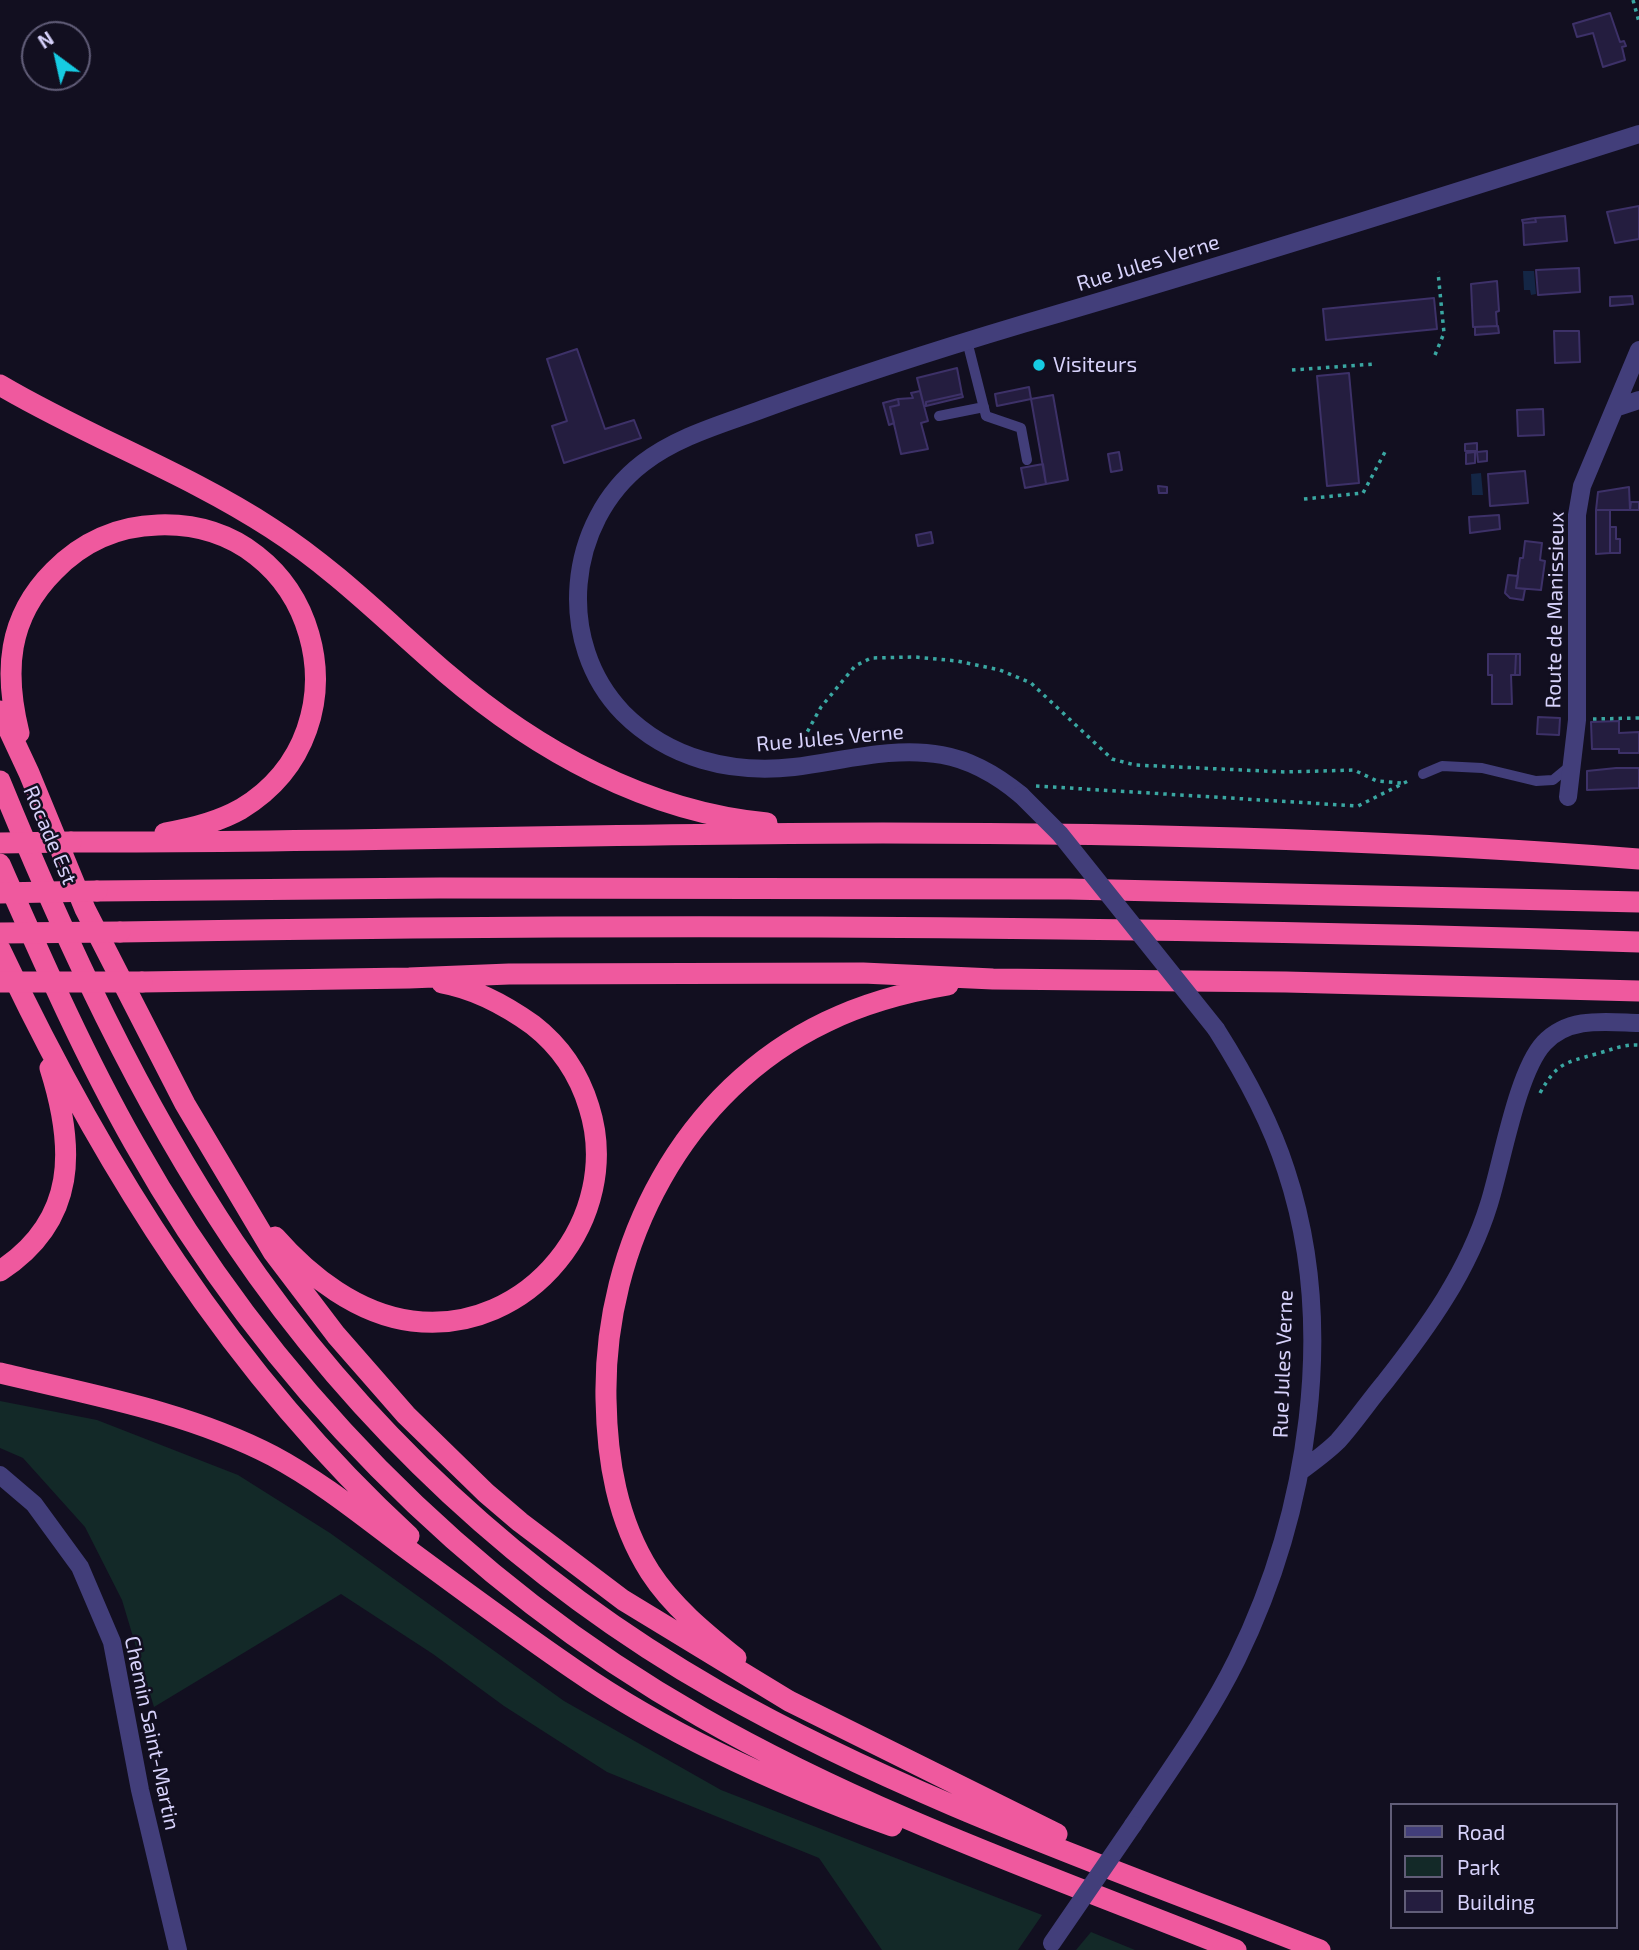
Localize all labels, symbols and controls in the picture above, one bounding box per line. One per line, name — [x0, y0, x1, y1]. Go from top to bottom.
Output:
north arrow — [21, 21, 91, 91]
text: N — [33, 26, 57, 53]
street label: Rue Jules Verne — [1074, 229, 1222, 297]
place label: Visiteurs — [1053, 352, 1137, 378]
marker: Visiteurs — [1031, 357, 1047, 373]
street label: Route de Manissieux — [1541, 511, 1569, 709]
street label: Rue Jules Verne — [755, 719, 905, 757]
street label: Rocade Est — [18, 782, 82, 888]
street label: Rue Jules Verne — [1268, 1290, 1298, 1438]
street label: Chemin Saint-Martin — [119, 1634, 185, 1832]
legend — [1390, 1803, 1618, 1929]
text: Road — [1457, 1819, 1505, 1844]
text: Park — [1457, 1854, 1500, 1879]
text: Building — [1457, 1889, 1535, 1914]

